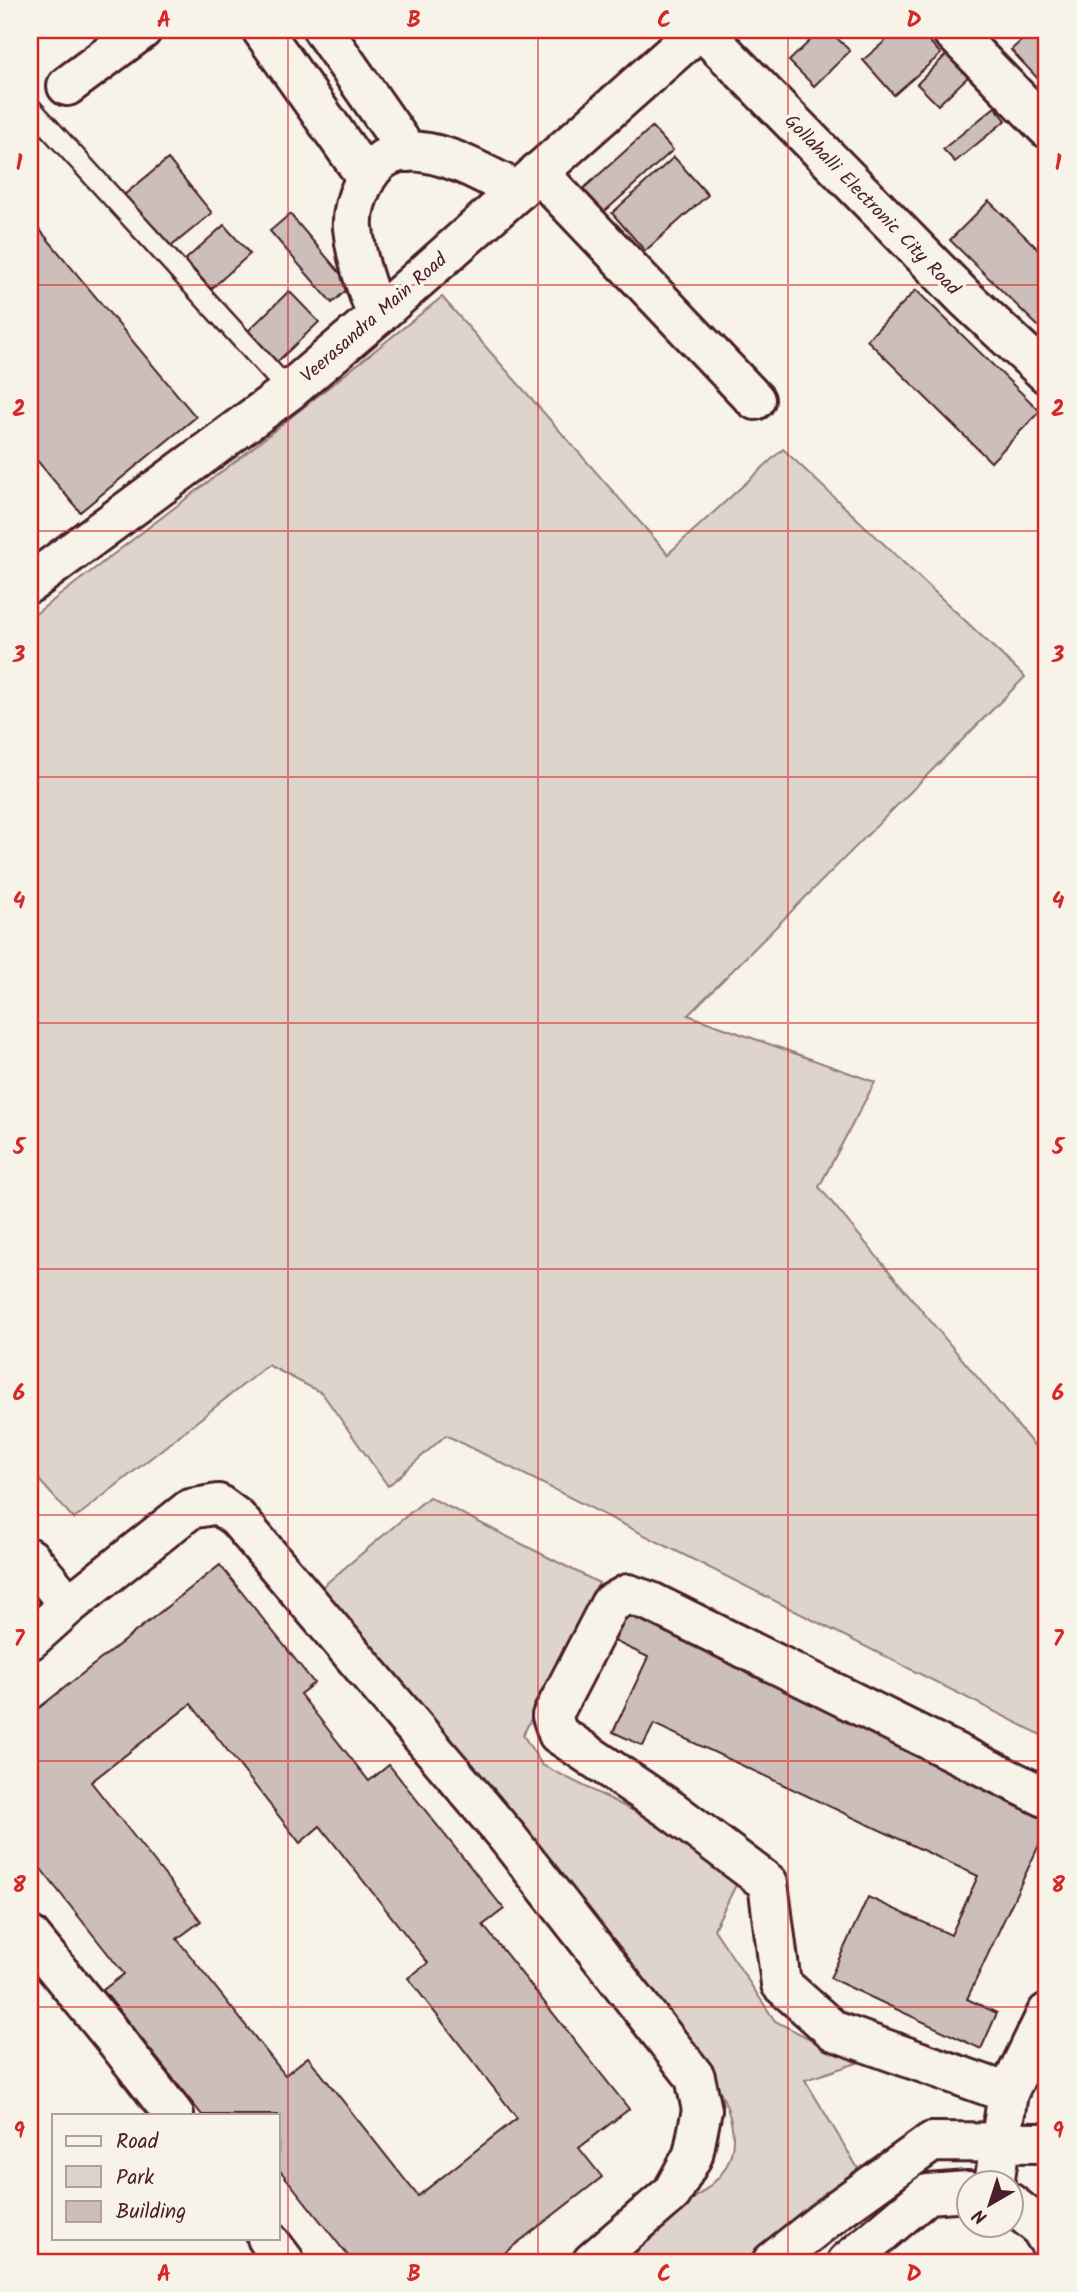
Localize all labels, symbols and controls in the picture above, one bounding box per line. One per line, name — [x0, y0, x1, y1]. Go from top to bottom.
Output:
text: A — [157, 3, 171, 39]
text: B — [407, 3, 421, 39]
text: C — [657, 3, 671, 39]
text: D — [906, 3, 922, 39]
street label: Gollahalli Electronic City Road — [777, 108, 967, 303]
text: 1 — [16, 146, 23, 182]
text: 1 — [1055, 146, 1062, 182]
street label: Veerasandra Main Road — [294, 246, 455, 391]
text: 2 — [12, 392, 26, 428]
text: 2 — [1051, 392, 1065, 428]
text: 3 — [12, 638, 26, 674]
text: 3 — [1051, 638, 1065, 674]
text: 4 — [13, 884, 26, 920]
text: 4 — [1052, 884, 1065, 920]
text: 5 — [12, 1130, 27, 1166]
text: 5 — [1051, 1130, 1066, 1166]
text: 6 — [13, 1376, 25, 1412]
text: 6 — [1052, 1376, 1064, 1412]
text: 7 — [14, 1622, 26, 1658]
text: 7 — [1053, 1622, 1065, 1658]
text: 8 — [12, 1868, 26, 1904]
text: 8 — [1051, 1868, 1065, 1904]
text: 9 — [13, 2114, 25, 2150]
legend — [52, 2114, 280, 2240]
text: 9 — [1052, 2114, 1064, 2150]
text: Road — [116, 2126, 159, 2159]
text: Park — [116, 2162, 154, 2195]
north arrow — [954, 2170, 1024, 2240]
text: Building — [116, 2196, 186, 2229]
text: N — [966, 2200, 995, 2231]
text: A — [157, 2257, 171, 2292]
text: B — [407, 2257, 421, 2292]
text: C — [657, 2257, 671, 2292]
text: D — [906, 2257, 922, 2292]

